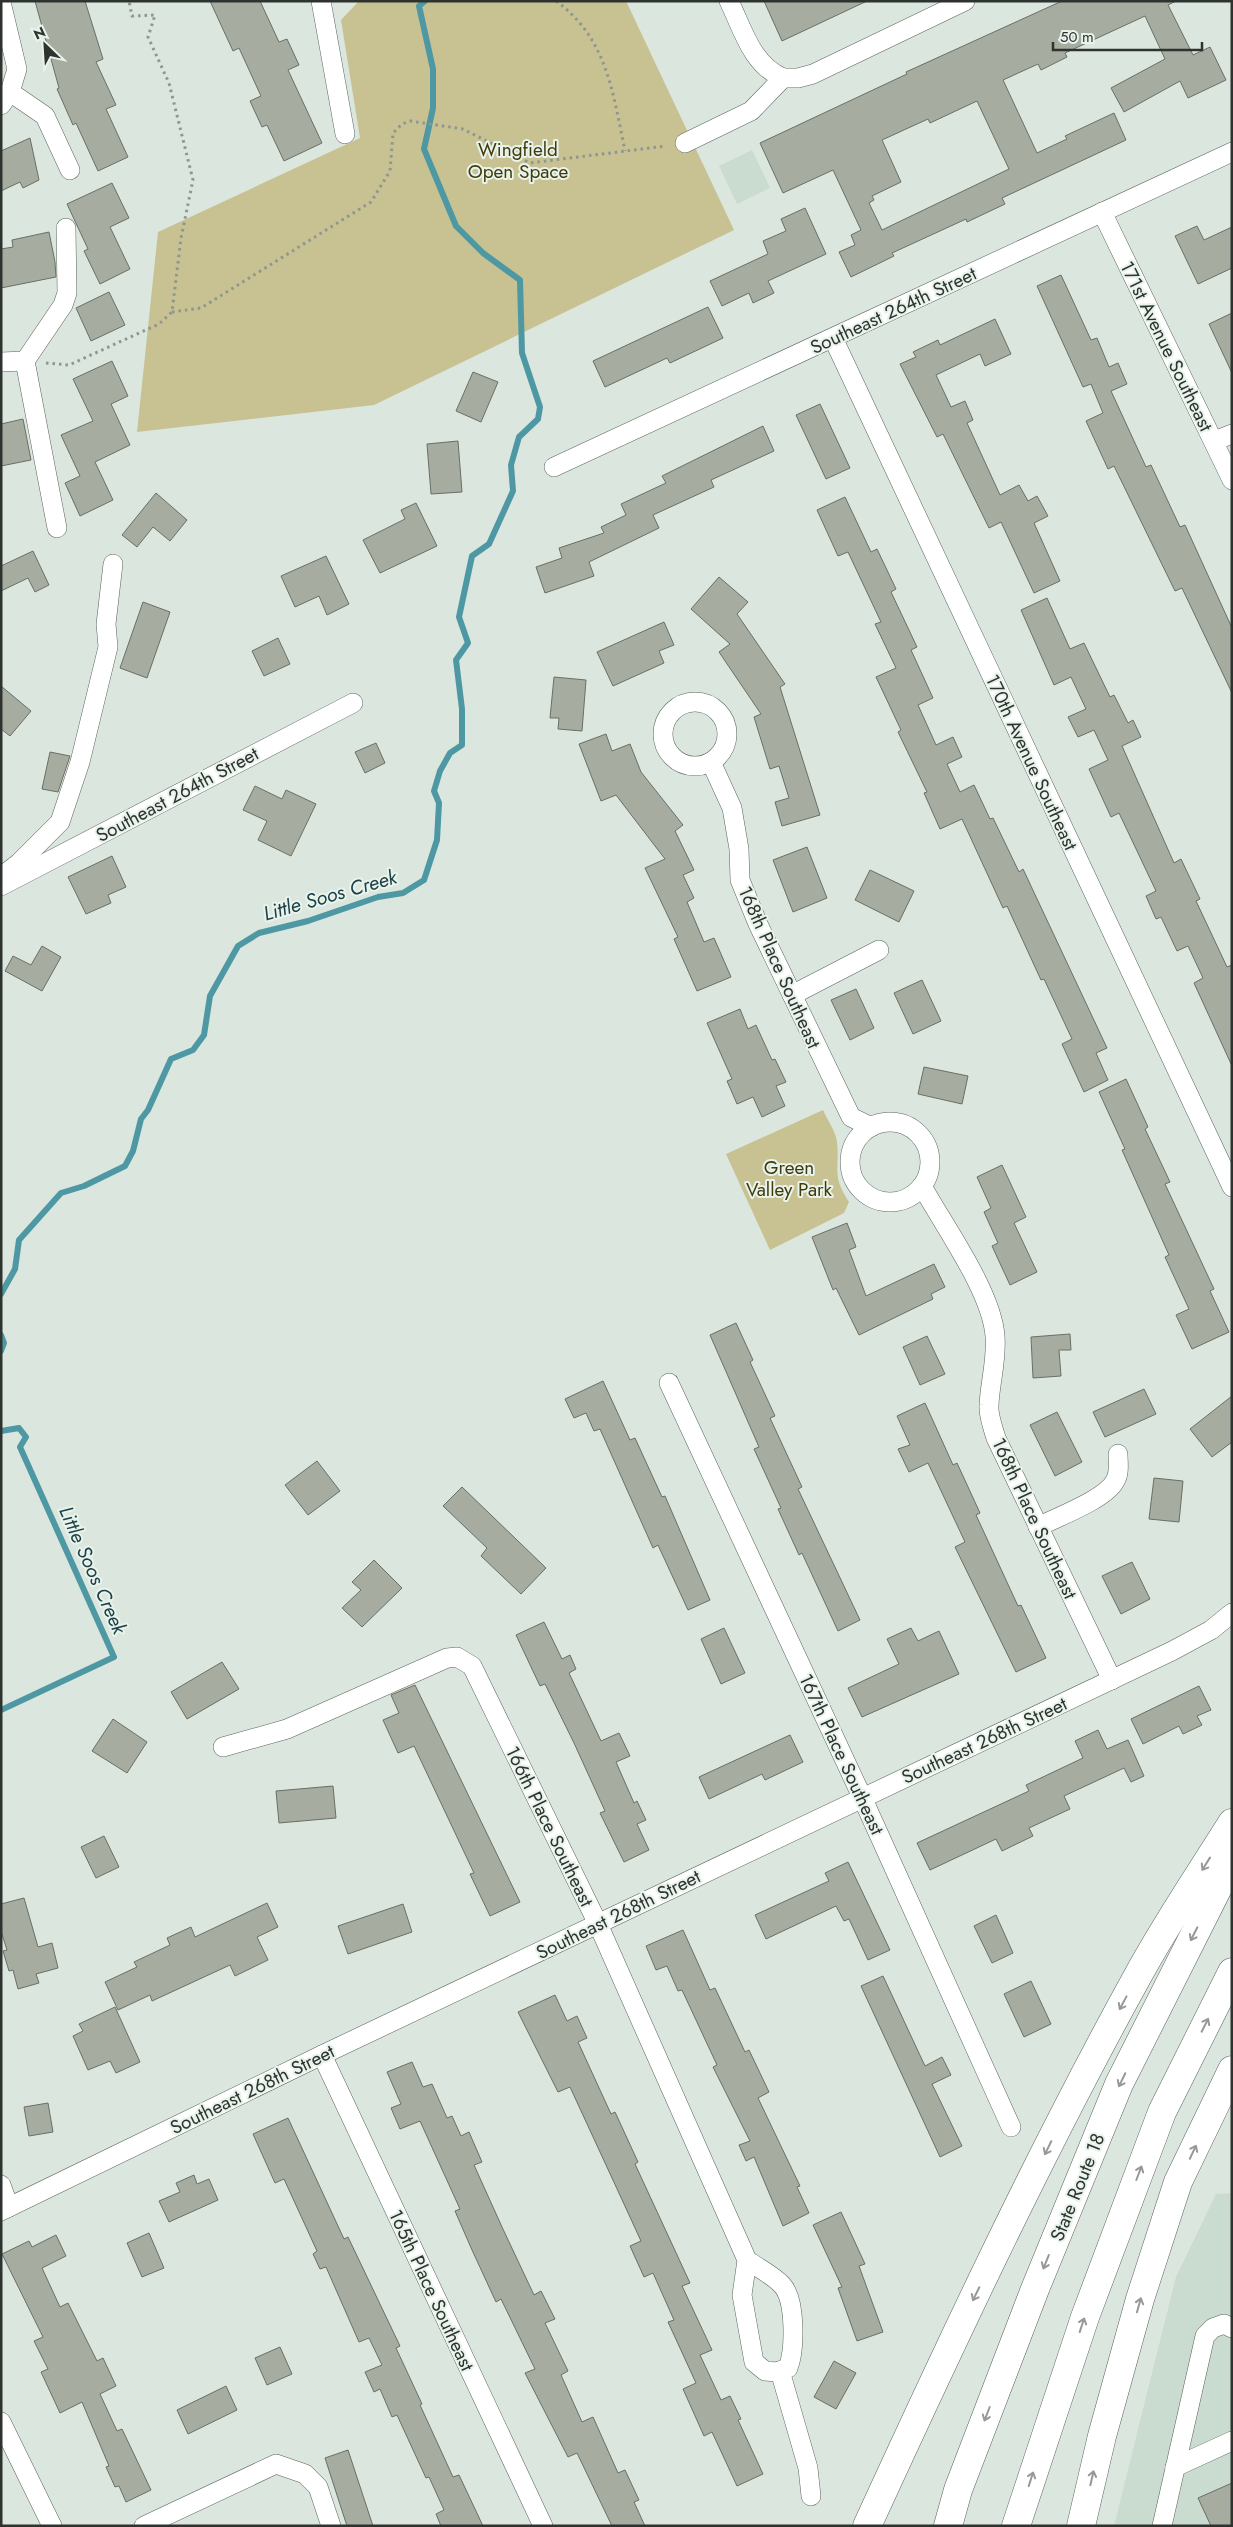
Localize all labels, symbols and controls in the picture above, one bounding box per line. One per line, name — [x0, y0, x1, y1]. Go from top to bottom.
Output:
north arrow — [20, 20, 70, 70]
scale bar — [1053, 20, 1202, 52]
text: N — [30, 22, 49, 45]
text: 50 m — [1060, 26, 1094, 48]
park label: Wingfield Open Space — [468, 136, 568, 185]
street label: 171st Avenue Southeast — [1114, 257, 1220, 436]
street label: Southeast 264th Street — [806, 260, 981, 361]
street label: 170th Avenue Southeast — [979, 670, 1084, 855]
street label: Southeast 264th Street — [91, 740, 264, 849]
water label: Little Soos Creek — [260, 862, 402, 928]
street label: 168th Place Southeast — [732, 882, 828, 1053]
park label: Green Valley Park — [746, 1154, 833, 1203]
street label: 168th Place Southeast — [985, 1433, 1084, 1604]
water label: Little Soos Creek — [51, 1502, 134, 1640]
street label: 167th Place Southeast — [792, 1669, 891, 1839]
street label: Southeast 268th Street — [897, 1690, 1072, 1791]
street label: 166th Place Southeast — [499, 1741, 600, 1911]
one-way arrow — [1201, 1857, 1211, 1871]
street label: Southeast 268th Street — [531, 1863, 705, 1966]
one-way arrow — [1189, 1927, 1199, 1942]
one-way arrow — [1118, 1996, 1128, 2011]
one-way arrow — [1201, 2018, 1210, 2033]
street label: Southeast 268th Street — [165, 2038, 339, 2141]
one-way arrow — [1116, 2072, 1126, 2087]
street label: State Route 18 — [1044, 2129, 1111, 2245]
one-way arrow — [1043, 2140, 1053, 2155]
one-way arrow — [1189, 2145, 1198, 2160]
one-way arrow — [1135, 2166, 1144, 2181]
street label: 165th Place Southeast — [382, 2205, 481, 2376]
one-way arrow — [1040, 2254, 1050, 2269]
one-way arrow — [971, 2286, 981, 2301]
one-way arrow — [1135, 2297, 1144, 2313]
one-way arrow — [1078, 2318, 1087, 2333]
one-way arrow — [982, 2406, 991, 2421]
one-way arrow — [1088, 2471, 1097, 2487]
one-way arrow — [1027, 2472, 1037, 2488]

